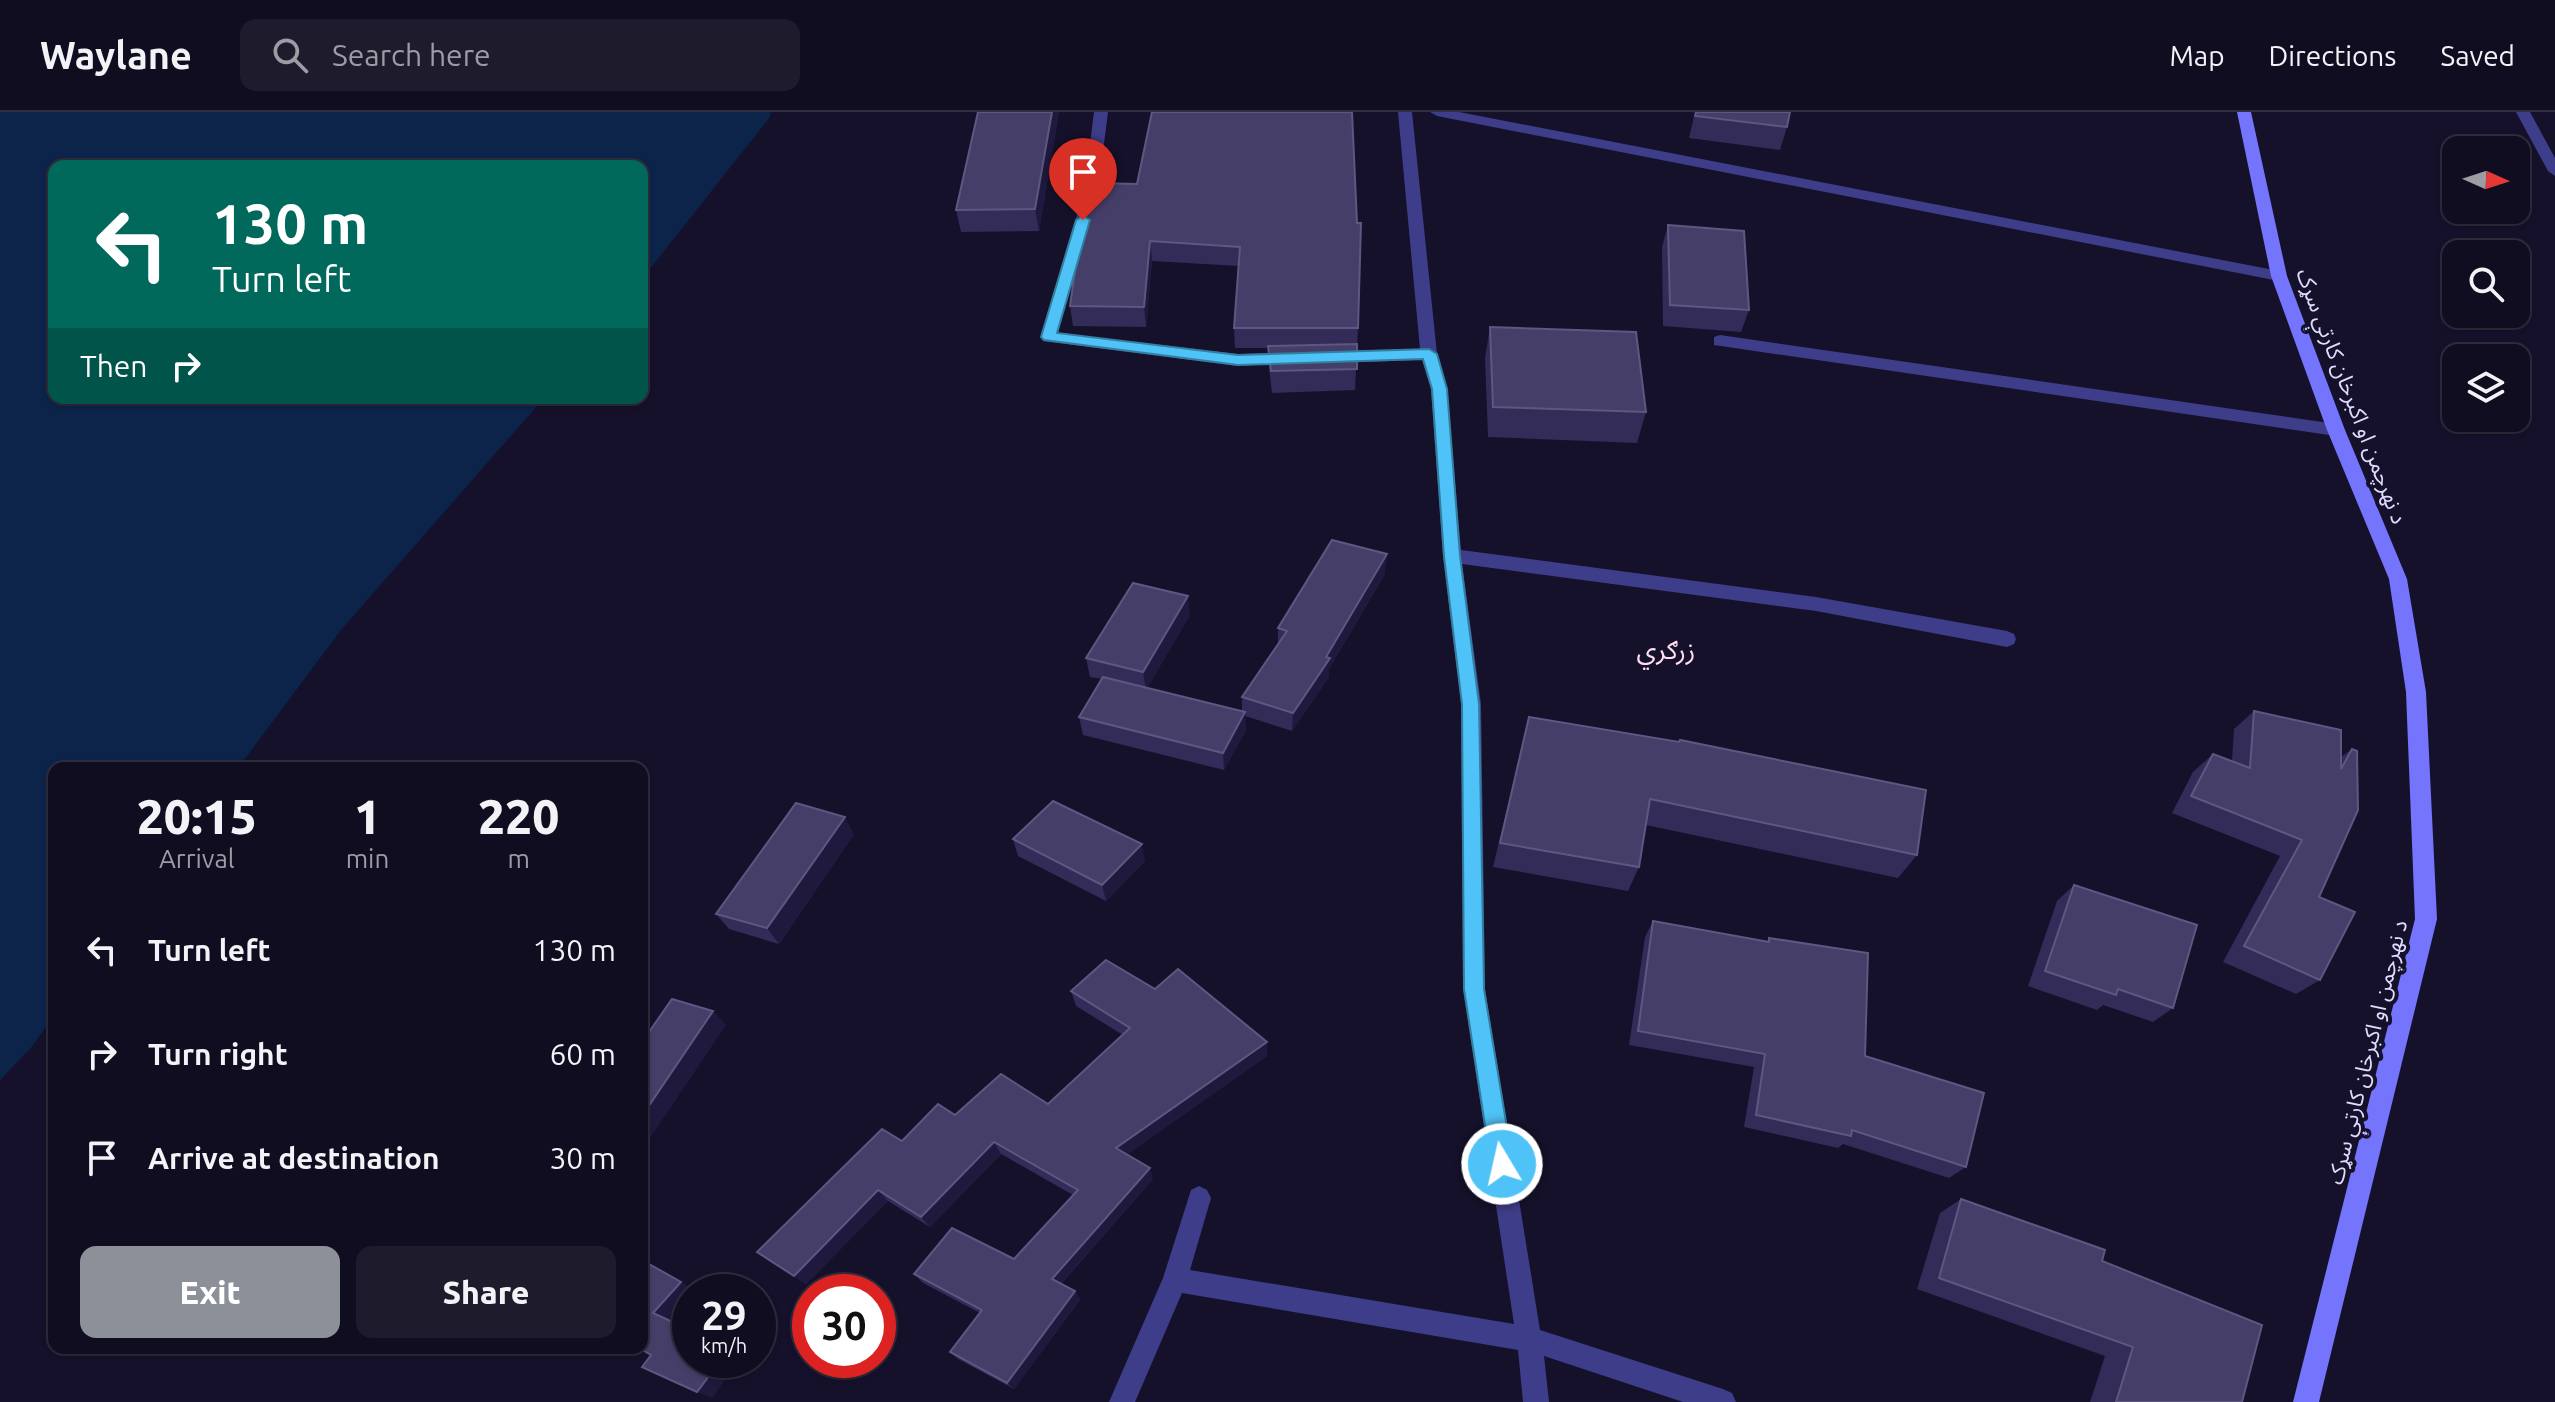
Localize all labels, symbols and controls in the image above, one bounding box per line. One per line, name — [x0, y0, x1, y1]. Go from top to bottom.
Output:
search box — [240, 19, 800, 91]
icon: search — [268, 33, 312, 77]
text: Waylane — [40, 34, 192, 76]
text: Search here — [332, 38, 491, 72]
text: Map — [2169, 40, 2225, 71]
text: Directions — [2269, 40, 2396, 71]
text: Saved — [2440, 40, 2515, 71]
north arrow — [2442, 136, 2530, 224]
map controls — [2442, 136, 2530, 432]
pin — [1049, 138, 1117, 220]
icon: arrive — [1061, 150, 1105, 194]
icon: left — [80, 192, 184, 296]
text: 130 m — [212, 192, 368, 255]
button: search — [2442, 240, 2530, 328]
text: Turn left — [212, 258, 351, 299]
street label: د نهرچمن او اکبرخان کارتې سړک — [2285, 265, 2413, 530]
icon: right — [164, 344, 208, 388]
button: layers — [2442, 344, 2530, 432]
text: Then — [80, 349, 148, 383]
district label: زرګري — [1637, 635, 1695, 670]
text: 20:15 — [137, 789, 257, 843]
text: 1 — [354, 789, 381, 843]
text: 220 — [478, 789, 559, 843]
text: Arrival — [159, 844, 235, 873]
text: min — [346, 844, 389, 873]
text: m — [507, 844, 530, 873]
street label: د نهرچمن او اکبرخان کارتې سړک — [2322, 917, 2419, 1189]
icon: left — [80, 928, 124, 972]
text: Turn left — [148, 933, 270, 967]
text: 130 m — [532, 933, 616, 967]
icon: right — [80, 1032, 124, 1076]
text: Turn right — [148, 1037, 288, 1071]
text: 60 m — [549, 1037, 616, 1071]
position arrow — [1460, 1122, 1544, 1206]
icon: arrive — [80, 1136, 124, 1180]
text: Arrive at destination — [148, 1141, 440, 1175]
text: 30 m — [549, 1141, 616, 1175]
button: Exit — [80, 1246, 340, 1338]
button: Share — [356, 1246, 616, 1338]
speed limit sign: 30 — [792, 1274, 896, 1378]
text: 29 — [701, 1293, 747, 1338]
text: km/h — [701, 1334, 747, 1357]

